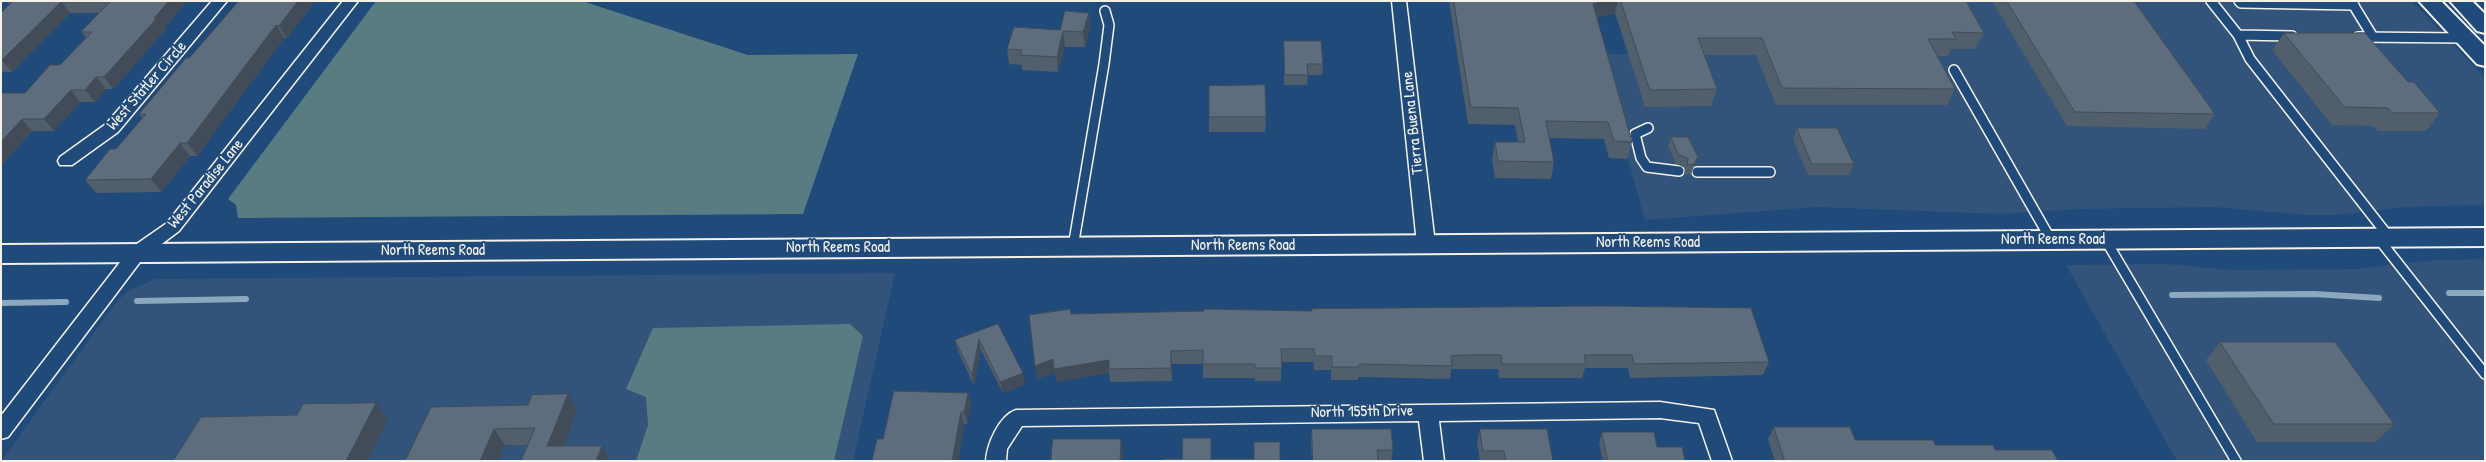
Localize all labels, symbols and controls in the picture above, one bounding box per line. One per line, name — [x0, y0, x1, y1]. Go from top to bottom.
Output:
street label: West Statler Circle — [103, 37, 191, 135]
street label: Tierra Buena Lane — [1398, 70, 1428, 176]
street label: West Paradise Lane — [164, 135, 248, 233]
street label: North Reems Road — [2001, 230, 2105, 250]
street label: North Reems Road — [1596, 233, 1700, 253]
street label: North Reems Road — [1191, 236, 1295, 256]
street label: North Reems Road — [786, 238, 890, 258]
street label: North Reems Road — [381, 241, 485, 261]
street label: North 155th Drive — [1311, 402, 1413, 422]

